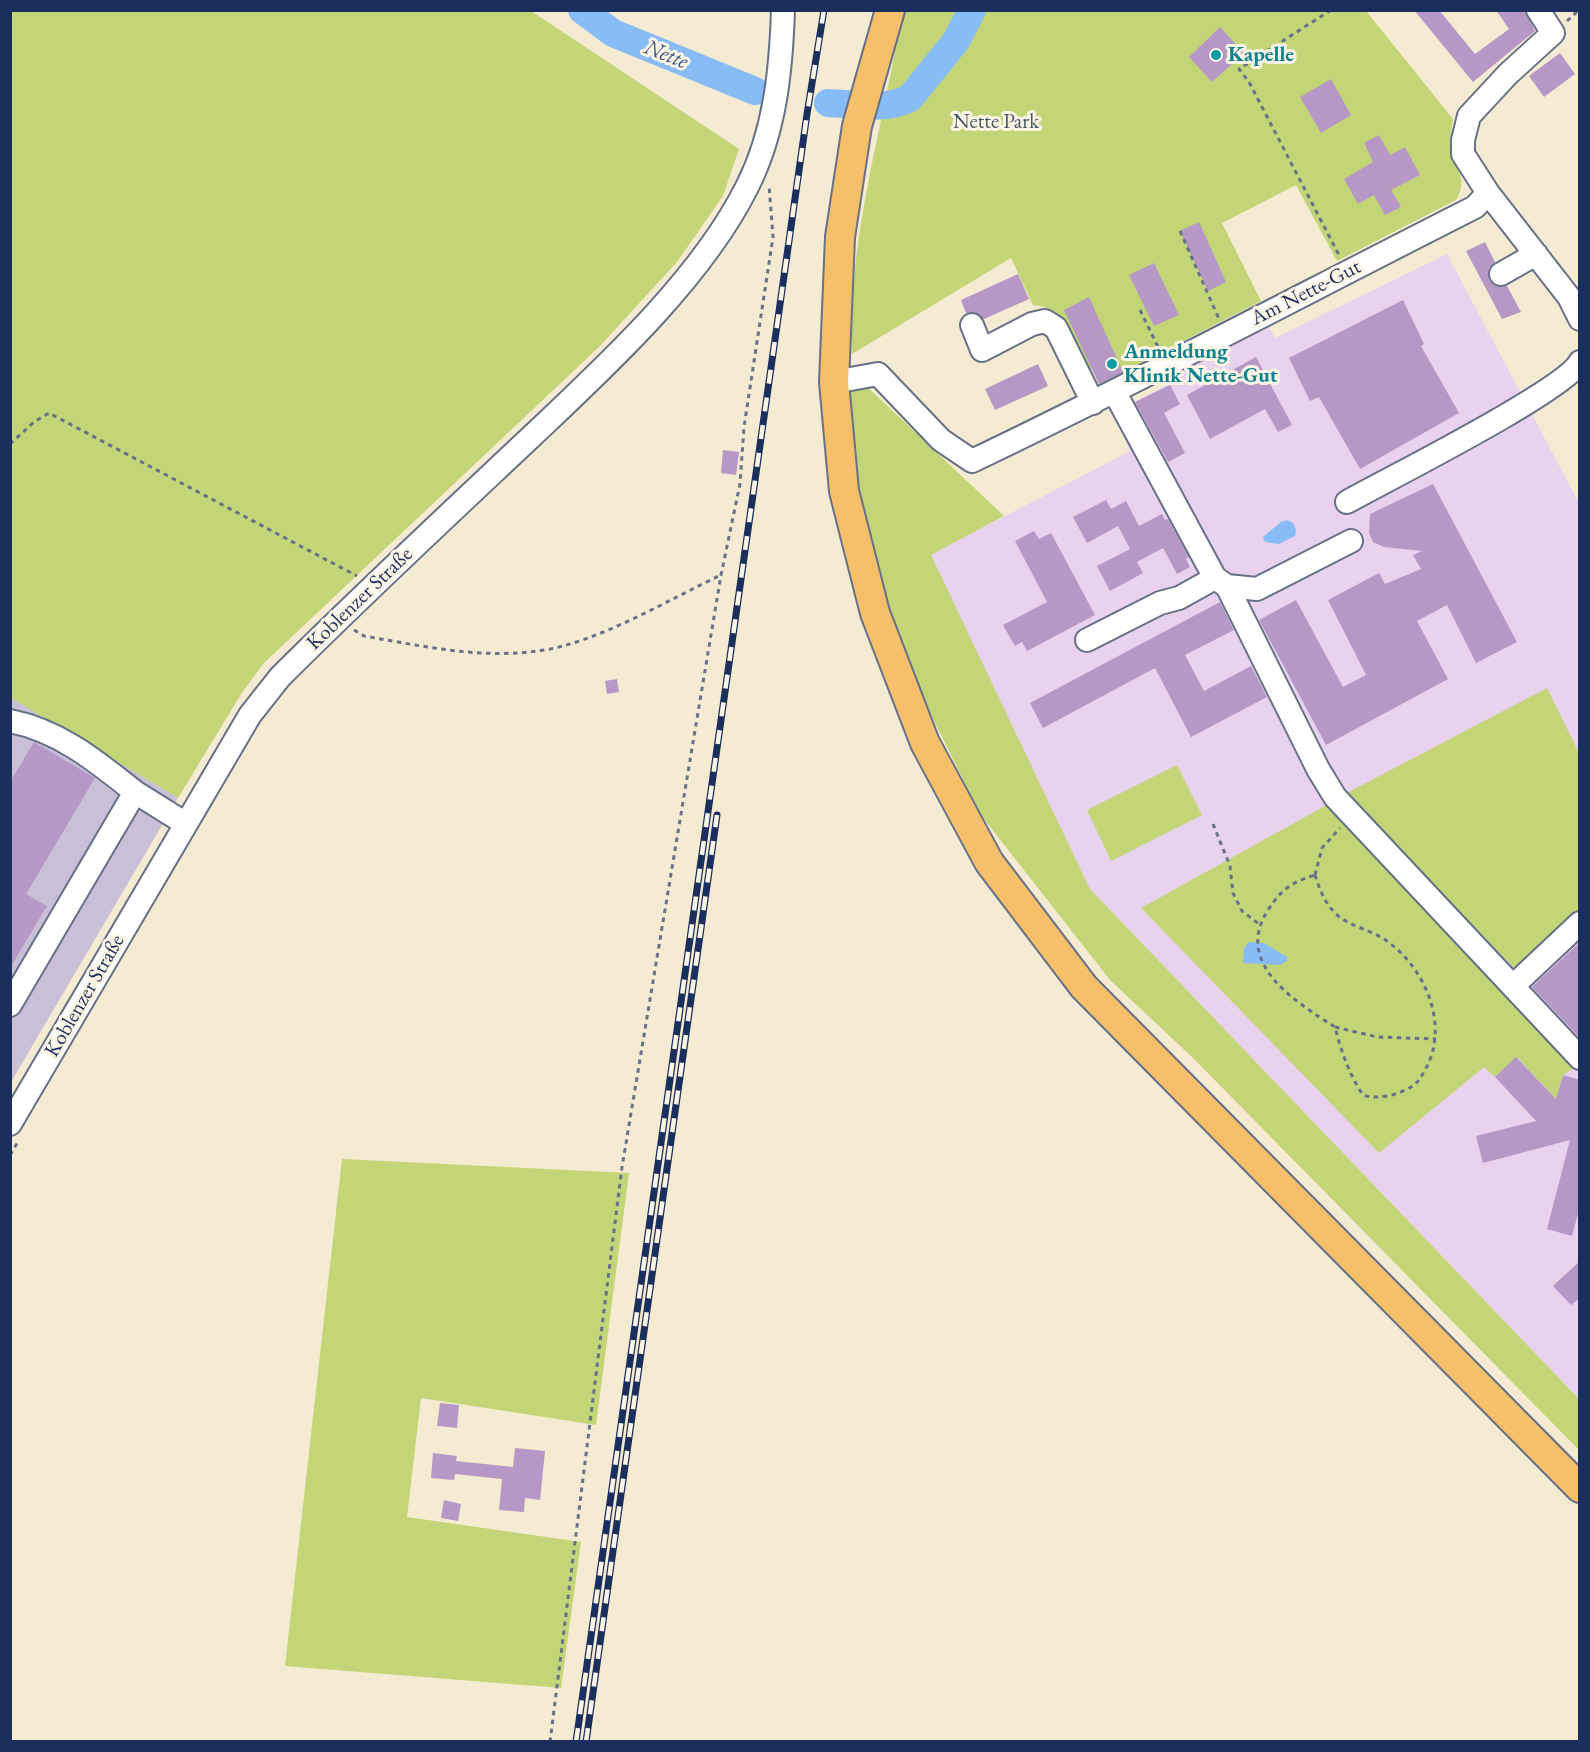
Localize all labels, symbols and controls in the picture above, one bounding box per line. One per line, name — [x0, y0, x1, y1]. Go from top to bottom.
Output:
water label: Nette — [640, 34, 692, 76]
place label: Kapelle — [1228, 42, 1294, 68]
marker: Kapelle — [1209, 48, 1223, 62]
park label: Nette Park — [953, 109, 1039, 135]
street label: Am Nette-Gut — [1247, 255, 1365, 331]
place label: Anmeldung Klinik Nette-Gut — [1124, 339, 1278, 389]
marker: Anmeldung Klinik Nette-Gut — [1105, 357, 1119, 371]
street label: Koblenzer Straße — [302, 542, 418, 656]
street label: Koblenzer Straße — [40, 930, 130, 1062]

